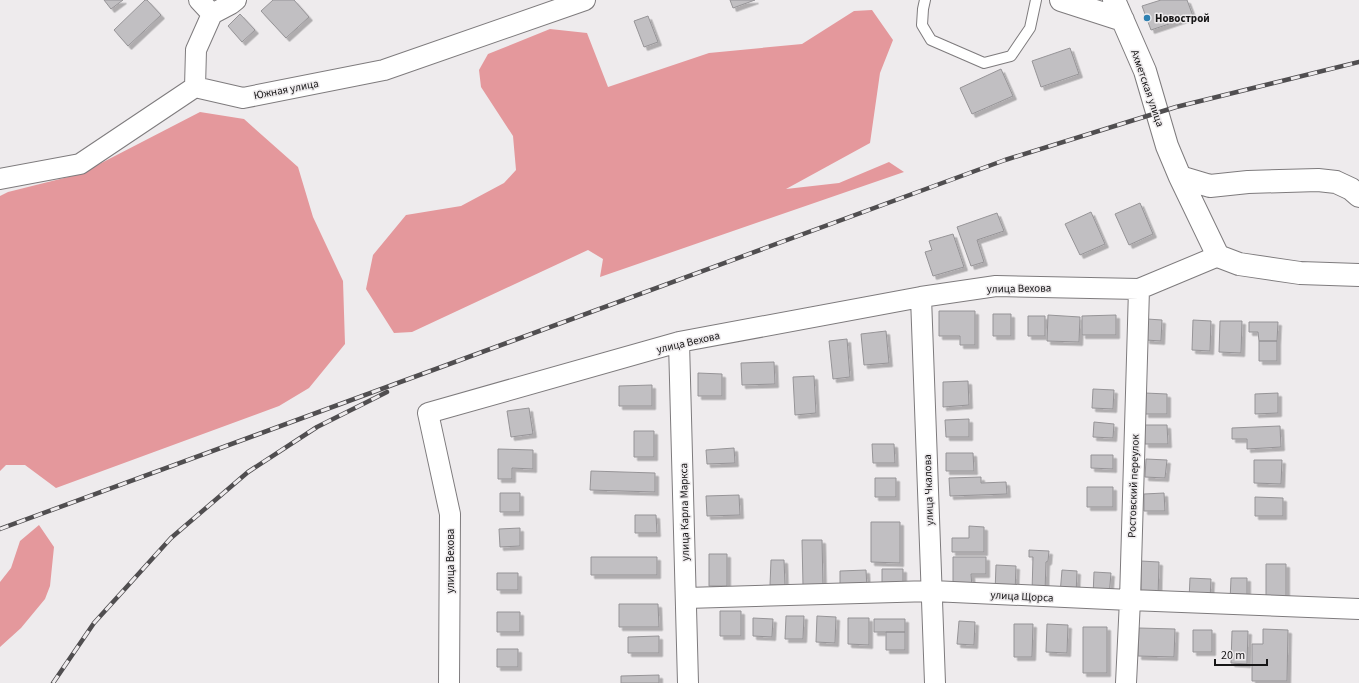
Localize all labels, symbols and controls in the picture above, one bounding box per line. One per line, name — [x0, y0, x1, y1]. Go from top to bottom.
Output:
place label: Новострой — [1155, 11, 1210, 26]
marker: Новострой — [1142, 13, 1152, 23]
street label: Ахметская улица — [1127, 48, 1168, 129]
street label: Южная улица — [252, 76, 320, 103]
street label: улица Вехова — [987, 280, 1051, 297]
street label: улица Вехова — [655, 328, 721, 357]
street label: Ростовский переулок — [1124, 433, 1143, 538]
street label: улица Чкалова — [920, 454, 937, 526]
street label: улица Карла Маркса — [676, 463, 693, 561]
street label: улица Вехова — [443, 529, 458, 593]
street label: улица Щорса — [990, 587, 1054, 606]
scale bar — [1215, 641, 1267, 667]
text: 20 m — [1221, 647, 1245, 664]

